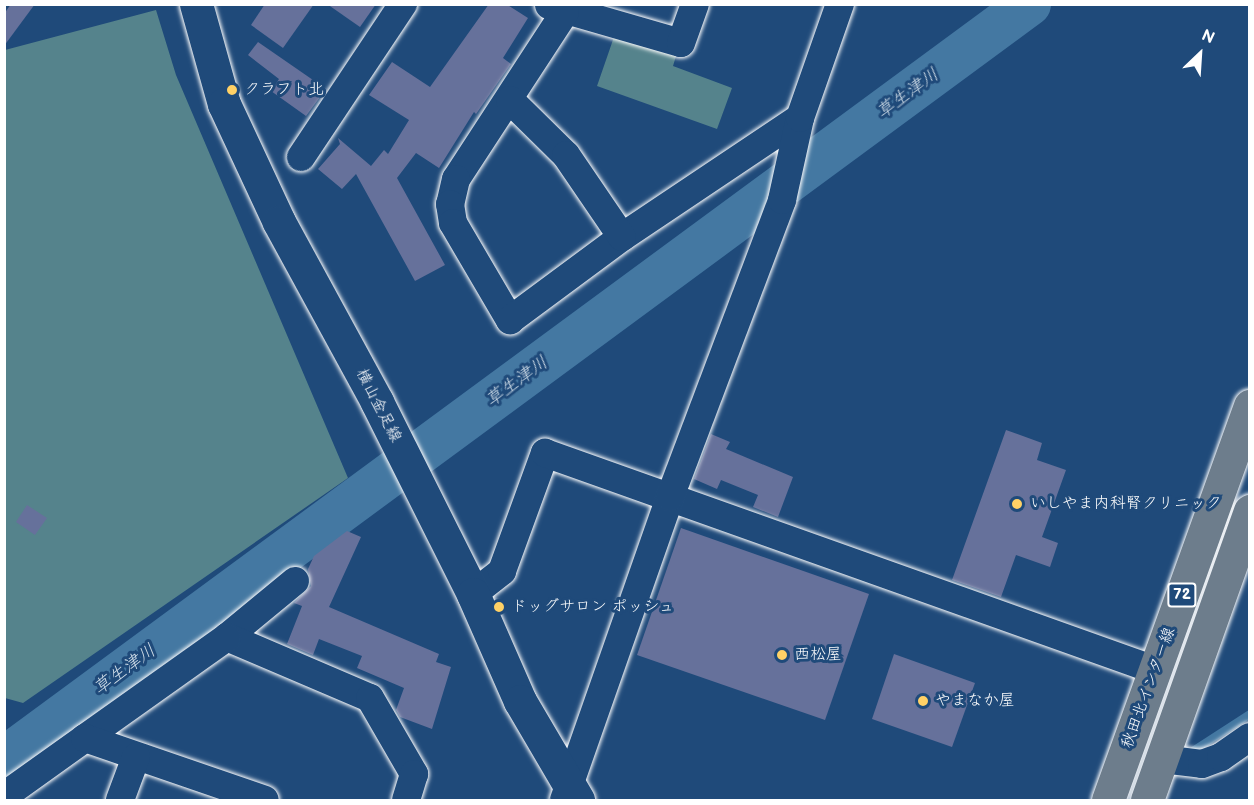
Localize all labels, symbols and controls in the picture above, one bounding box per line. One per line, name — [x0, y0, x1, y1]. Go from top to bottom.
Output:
north arrow — [1170, 24, 1230, 84]
text: N — [1198, 26, 1217, 48]
water label: 草生津川 — [873, 64, 943, 124]
place label: クラフト北 — [244, 80, 324, 100]
marker: クラフト北 — [225, 83, 239, 97]
water label: 草生津川 — [482, 352, 552, 412]
street label: 横山金足線 — [351, 366, 405, 446]
place label: いしやま内科腎クリニック — [1030, 494, 1222, 514]
marker: いしやま内科腎クリニック — [1008, 495, 1026, 513]
road number: 72 — [1167, 583, 1197, 607]
place label: ドッグサロン ポッシュ — [511, 597, 675, 617]
marker: ドッグサロン ポッシュ — [492, 600, 506, 614]
street label: 秋田北インター線 — [1118, 625, 1180, 751]
water label: 草生津川 — [90, 640, 160, 700]
place label: 西松屋 — [794, 645, 842, 665]
marker: 西松屋 — [775, 648, 789, 662]
place label: やまなか屋 — [935, 691, 1015, 711]
marker: やまなか屋 — [916, 694, 930, 708]

